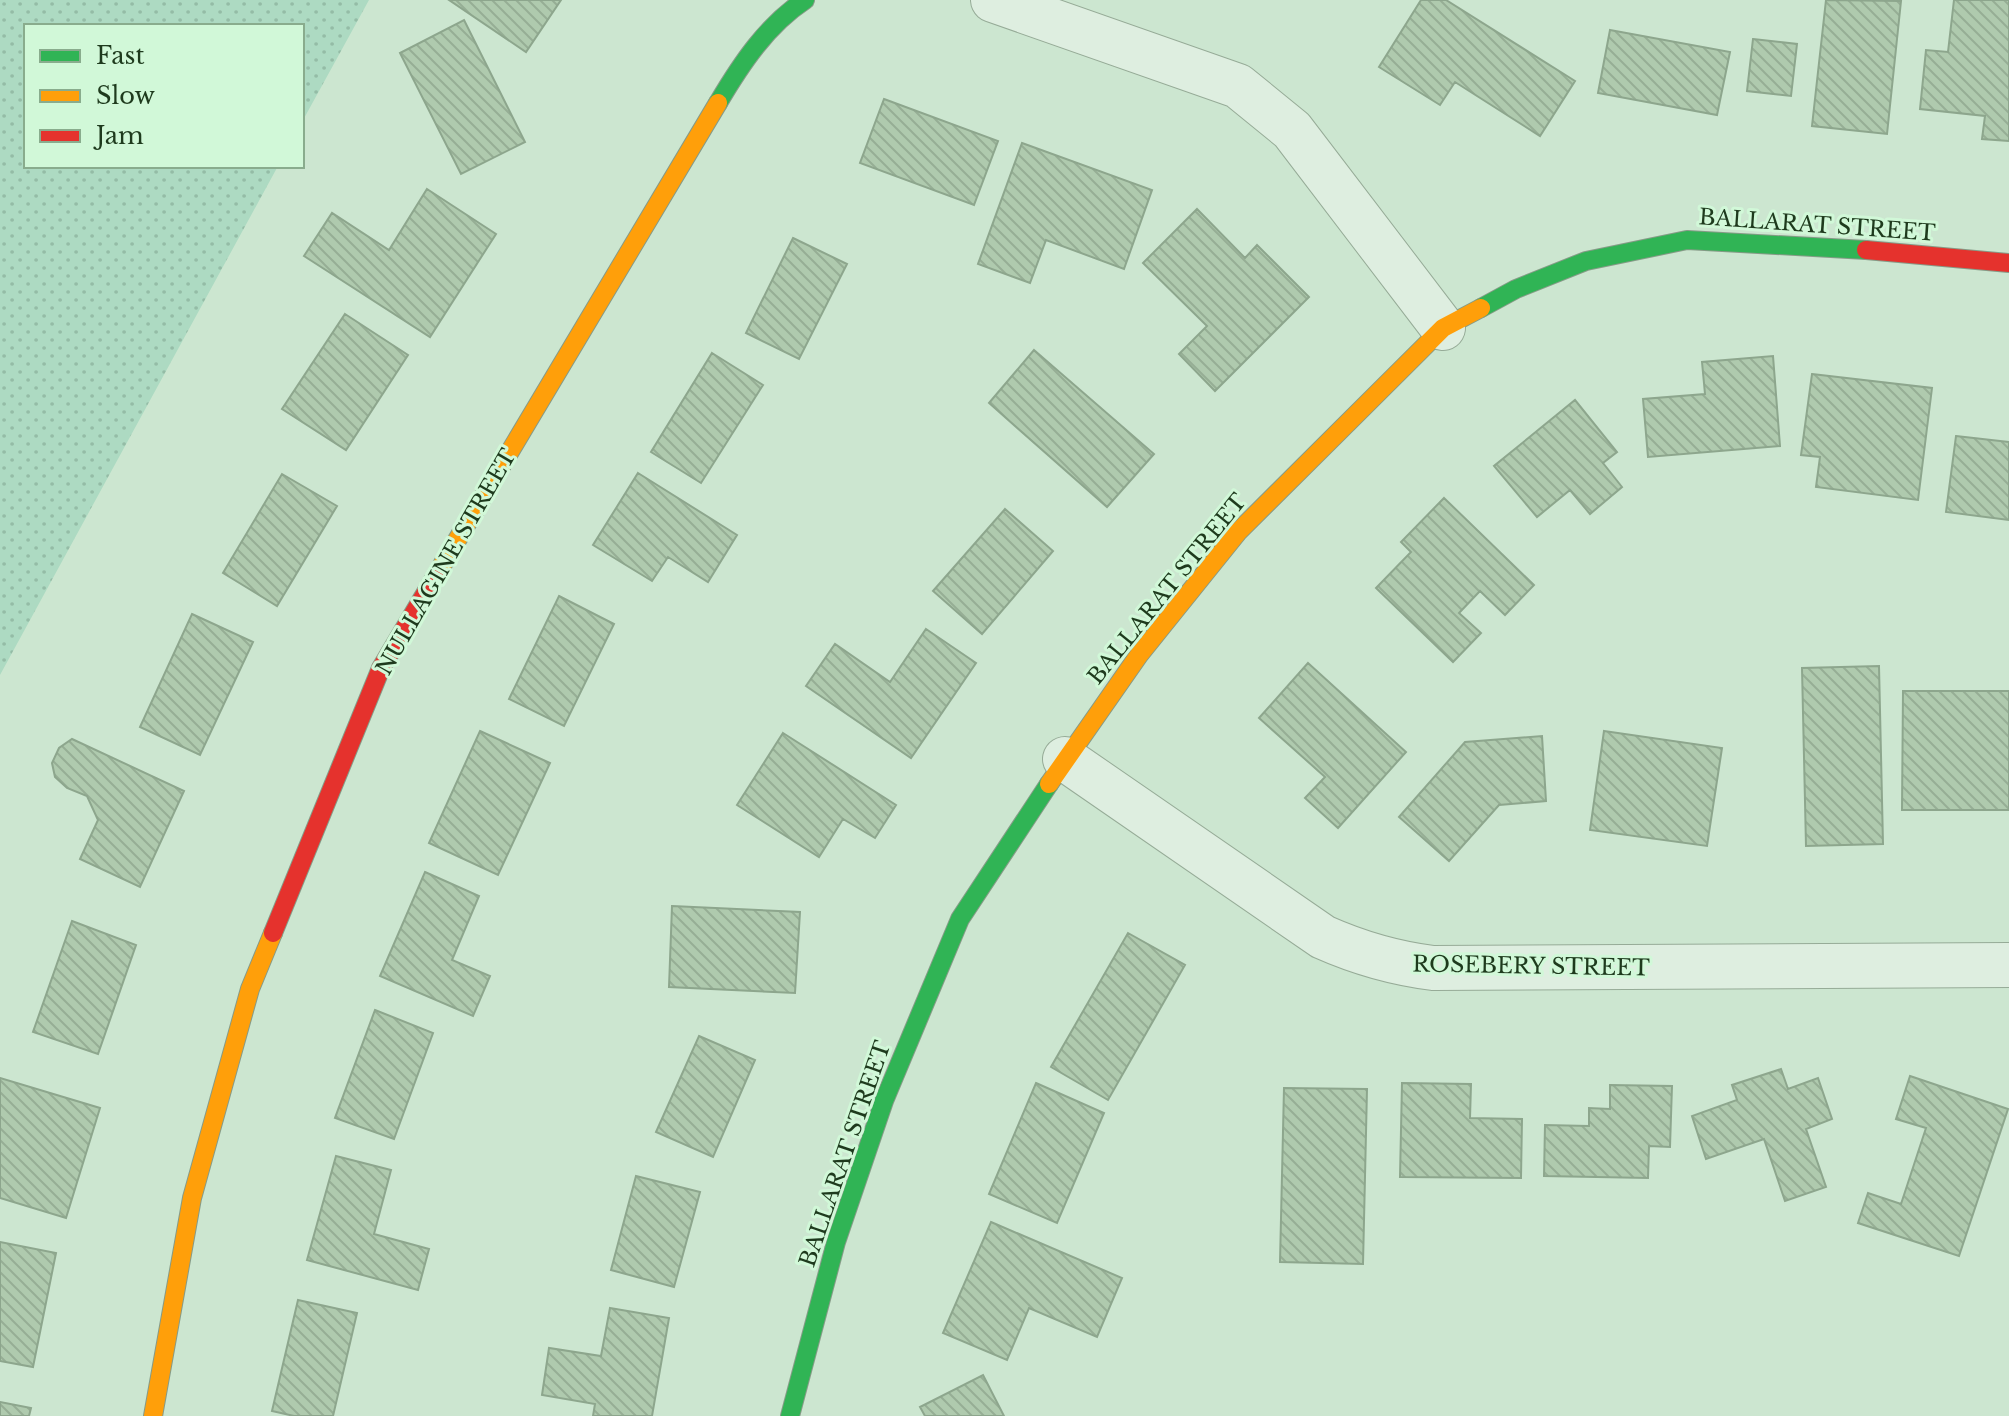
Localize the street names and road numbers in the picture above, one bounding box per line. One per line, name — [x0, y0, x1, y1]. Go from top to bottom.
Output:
street label: BALLARAT STREET — [1698, 203, 1937, 247]
street label: NULLAGINE STREET — [370, 444, 522, 680]
street label: BALLARAT STREET — [1082, 488, 1252, 690]
street label: ROSEBERY STREET — [1412, 950, 1650, 982]
street label: BALLARAT STREET — [794, 1037, 896, 1271]

